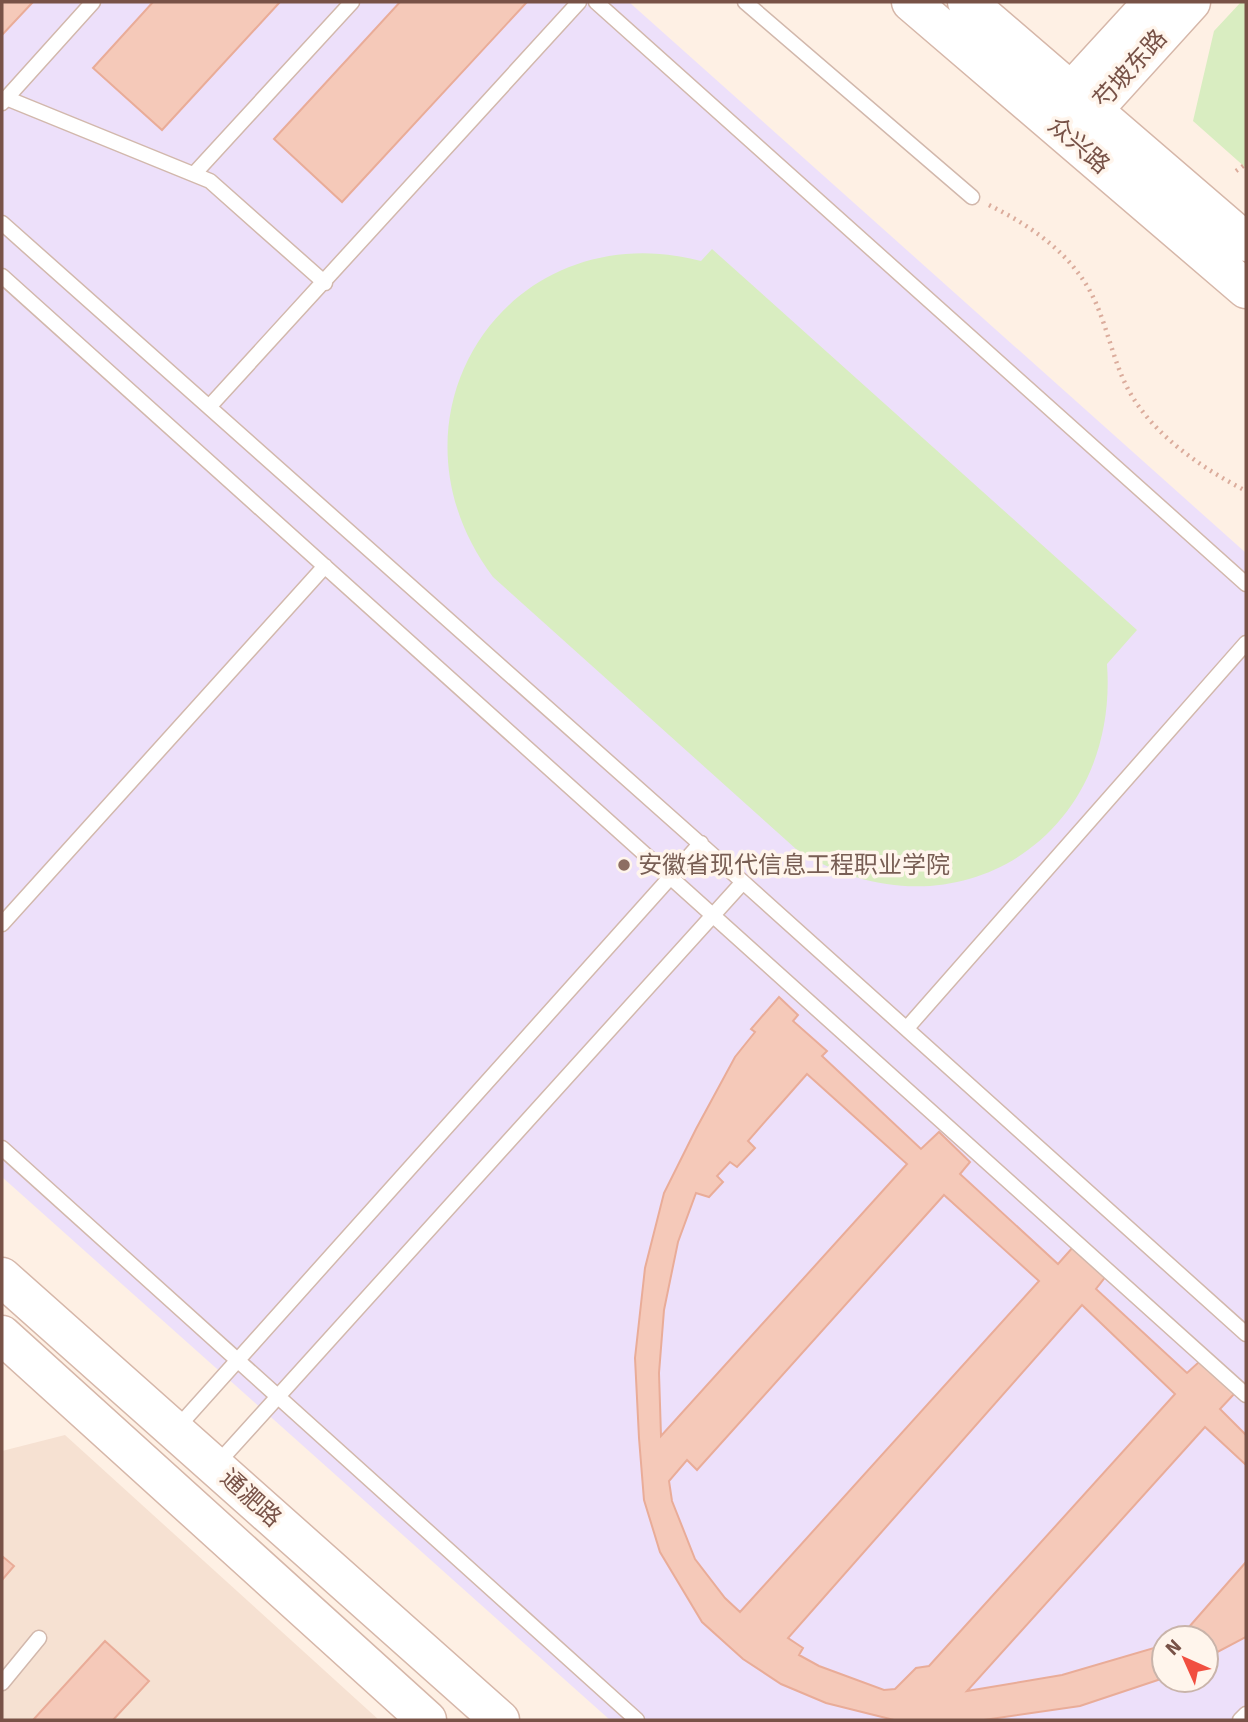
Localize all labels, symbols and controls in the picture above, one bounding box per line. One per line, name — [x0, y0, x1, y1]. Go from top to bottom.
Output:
street label: 芍坡东路 — [1087, 23, 1173, 115]
street label: 众兴路 — [1042, 110, 1116, 180]
place label: 安徽省现代信息工程职业学院 — [638, 850, 950, 880]
marker: 安徽省现代信息工程职业学院 — [616, 857, 632, 873]
street label: 通淝路 — [214, 1463, 288, 1533]
north arrow — [1150, 1624, 1220, 1694]
text: N — [1161, 1635, 1187, 1661]

